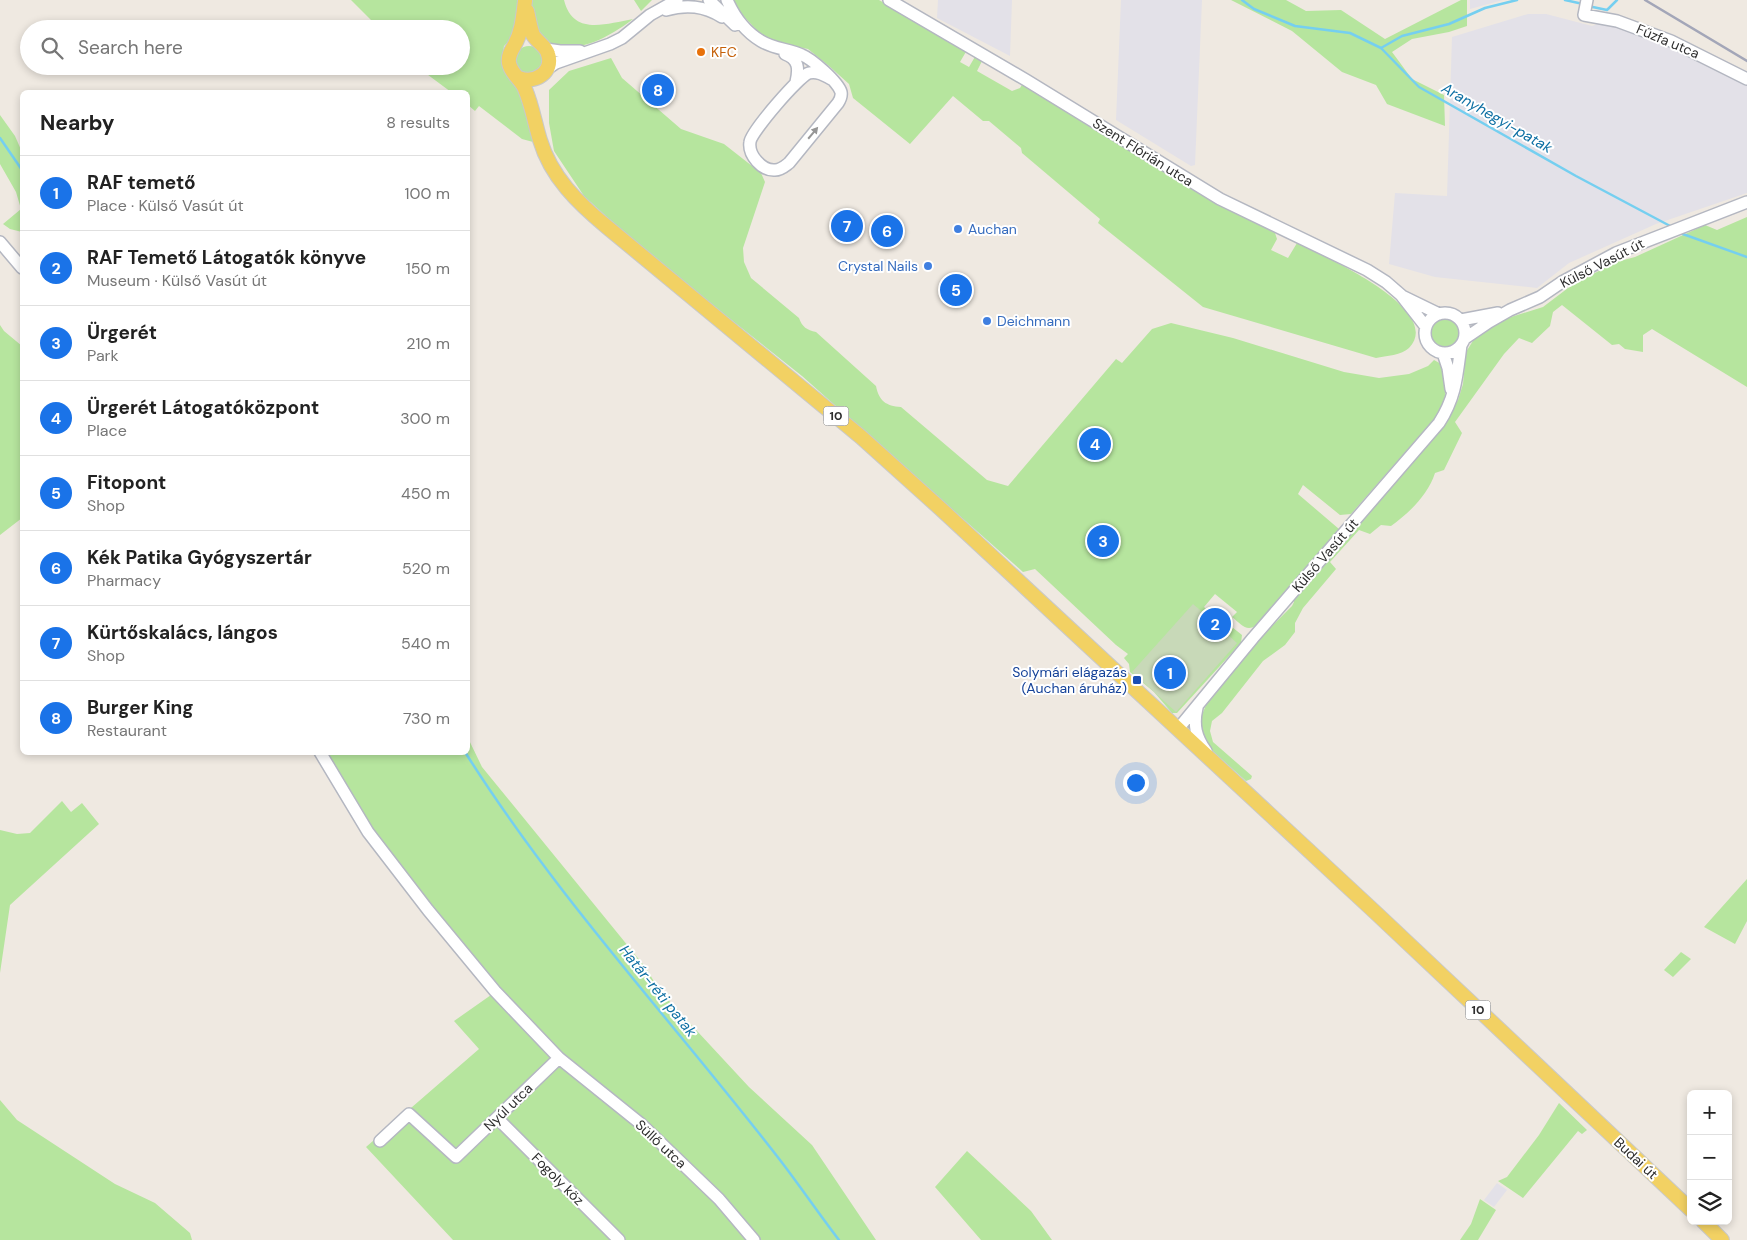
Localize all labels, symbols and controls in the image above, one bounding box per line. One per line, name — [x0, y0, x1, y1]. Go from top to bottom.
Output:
search box — [20, 20, 470, 75]
street label: Fűzfa utca — [1634, 20, 1702, 62]
icon: search — [38, 34, 66, 62]
text: Search here — [78, 35, 183, 60]
place label: KFC — [711, 43, 737, 61]
marker: KFC — [695, 46, 707, 58]
pin: 8 — [642, 71, 674, 109]
water label: Aranyhegyi-patak — [1437, 78, 1556, 158]
text: Nearby — [40, 109, 114, 137]
text: 8 results — [386, 112, 450, 133]
street label: Szent Flórián utca — [1089, 114, 1197, 190]
one-way arrow — [808, 127, 819, 140]
text: RAF temető — [87, 170, 196, 195]
text: 1 — [53, 183, 59, 204]
text: 100 m — [405, 183, 450, 204]
text: Place · Külső Vasút út — [87, 195, 244, 216]
pin: 7 — [831, 207, 863, 245]
pin: 6 — [871, 212, 903, 250]
place label: Auchan — [968, 220, 1017, 238]
marker: Auchan — [952, 223, 964, 235]
street label: Külső Vasút út — [1557, 234, 1647, 292]
text: RAF Temető Látogatók könyve — [87, 245, 366, 270]
place label: Crystal Nails — [838, 257, 918, 275]
text: 2 — [51, 258, 61, 279]
text: 150 m — [406, 258, 450, 279]
marker: Crystal Nails — [922, 260, 934, 272]
text: Museum · Külső Vasút út — [87, 270, 267, 291]
pin: 5 — [940, 271, 972, 309]
place label: Deichmann — [997, 312, 1070, 330]
marker: Deichmann — [981, 315, 993, 327]
text: Ürgerét — [87, 320, 157, 345]
text: 3 — [51, 333, 61, 354]
text: 210 m — [406, 333, 450, 354]
text: Park — [87, 345, 119, 366]
text: Ürgerét Látogatóközpont — [87, 395, 319, 420]
road number: 10 — [824, 406, 848, 426]
text: 4 — [51, 408, 61, 429]
text: 300 m — [400, 408, 450, 429]
text: Place — [87, 420, 127, 441]
pin: 4 — [1079, 425, 1111, 463]
text: Fitopont — [87, 470, 166, 495]
text: 5 — [51, 483, 61, 504]
text: 450 m — [401, 483, 450, 504]
text: Shop — [87, 495, 125, 516]
street label: Külső Vasút út — [1288, 514, 1362, 596]
pin: 3 — [1087, 522, 1119, 560]
text: Kék Patika Gyógyszertár — [87, 545, 312, 570]
text: 6 — [51, 558, 61, 579]
text: 520 m — [402, 558, 450, 579]
text: Pharmacy — [87, 570, 161, 591]
pin: 2 — [1199, 605, 1231, 643]
text: Kürtőskalács, lángos — [87, 620, 278, 645]
text: 7 — [52, 633, 60, 654]
text: 540 m — [401, 633, 450, 654]
text: Shop — [87, 645, 125, 666]
pin: 1 — [1154, 654, 1186, 692]
place label: Solymári elágazás (Auchan áruház) — [1012, 663, 1127, 697]
marker: Solymári elágazás (Auchan áruház) — [1131, 674, 1143, 686]
text: Burger King — [87, 695, 194, 720]
text: 8 — [51, 708, 61, 729]
text: 730 m — [403, 708, 450, 729]
text: Restaurant — [87, 720, 167, 741]
your location — [1123, 770, 1149, 796]
water label: Határ-réti patak — [615, 941, 701, 1041]
road number: 10 — [1466, 1000, 1490, 1020]
street label: Nyúl utca — [480, 1079, 536, 1135]
map controls — [1687, 1090, 1732, 1225]
button: + — [1687, 1090, 1732, 1135]
street label: Süllő utca — [632, 1116, 690, 1172]
street label: Budai út — [1610, 1133, 1662, 1183]
button: − — [1687, 1135, 1732, 1180]
street label: Fogoly köz — [528, 1149, 588, 1209]
button: layers — [1687, 1180, 1732, 1225]

